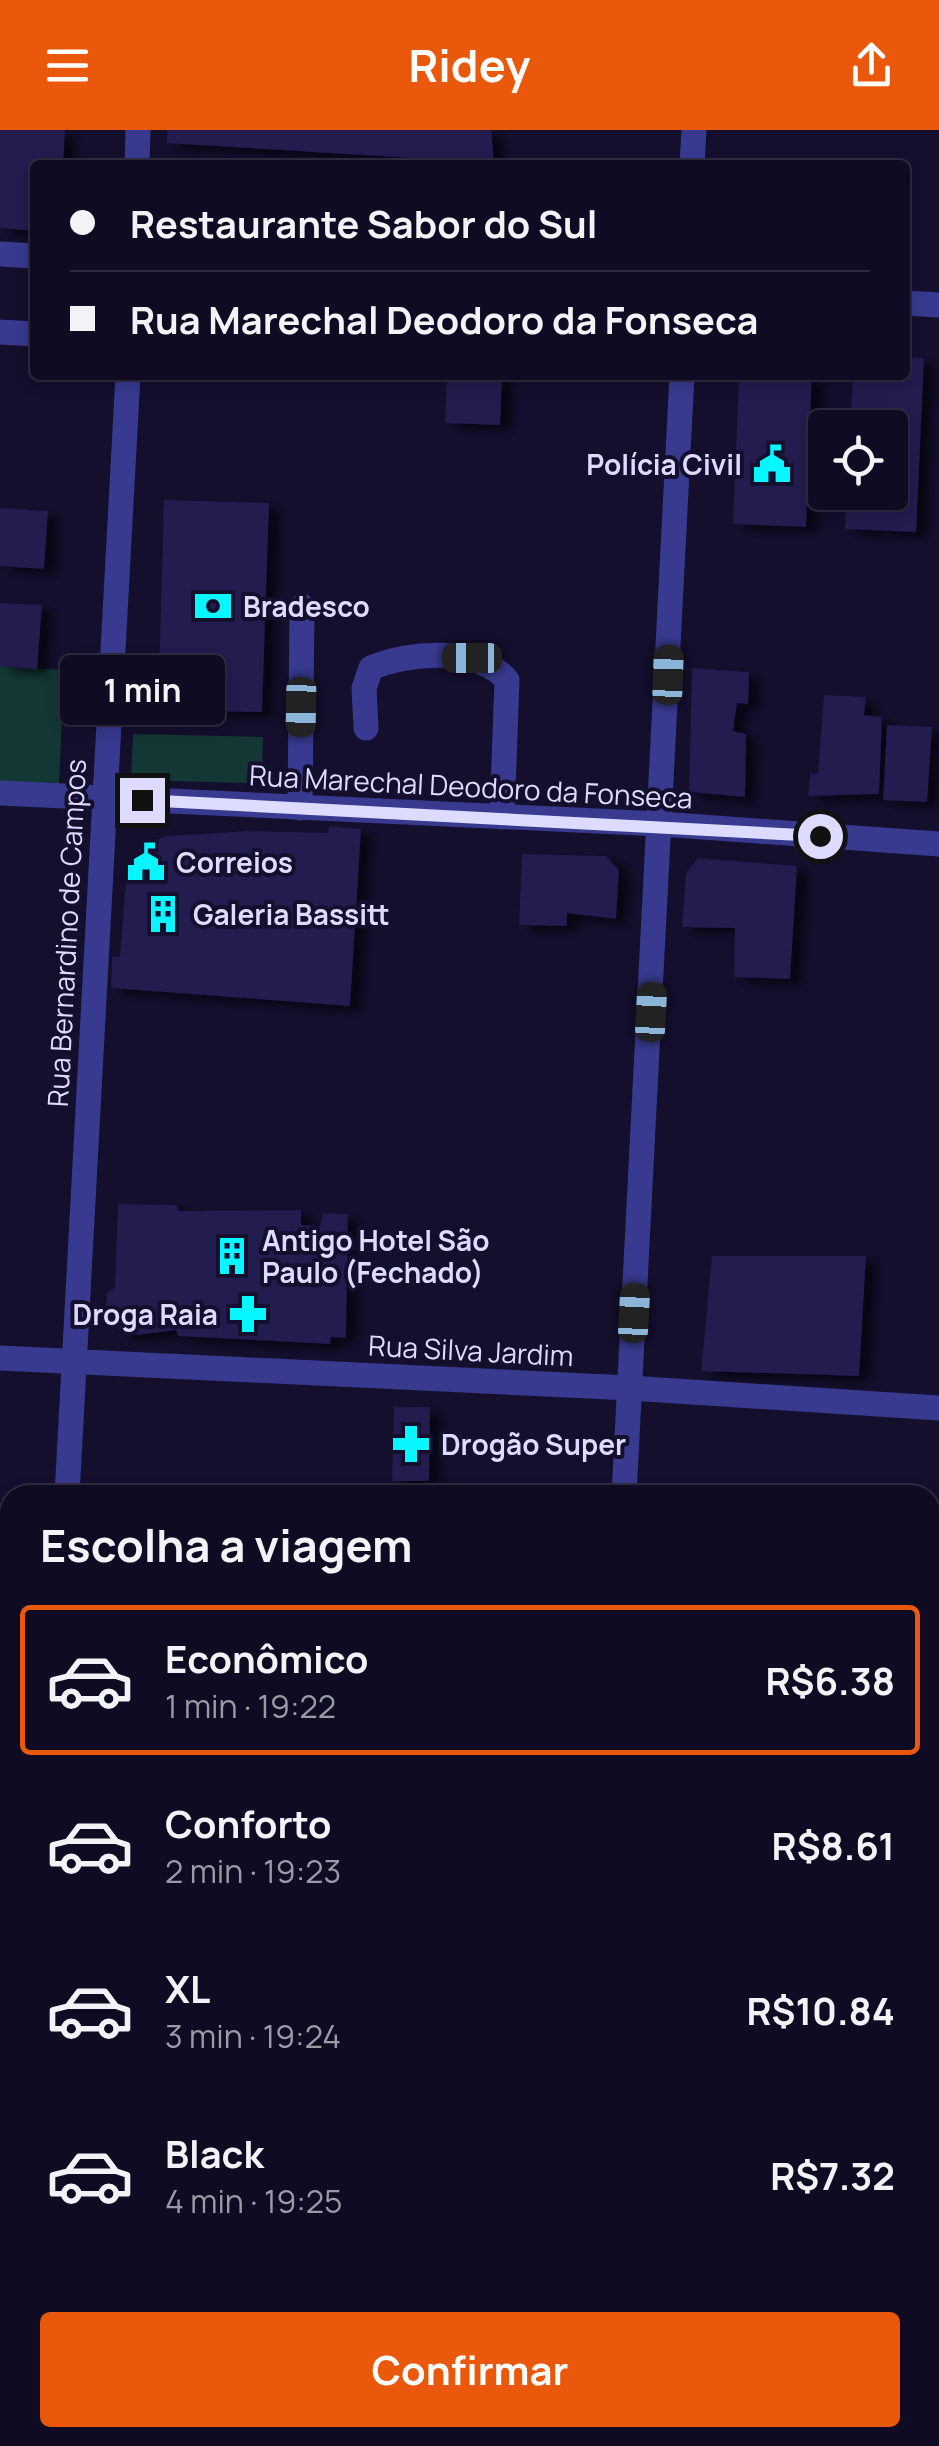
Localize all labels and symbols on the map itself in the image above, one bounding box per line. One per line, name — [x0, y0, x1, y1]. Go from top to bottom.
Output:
public building icon: Polícia Civil — [751, 443, 793, 485]
place label: Polícia Civil — [586, 445, 742, 483]
bank icon: Bradesco — [192, 585, 234, 627]
place label: Bradesco — [243, 587, 370, 625]
car — [442, 643, 502, 673]
car — [652, 644, 684, 706]
callout: 1 min — [59, 655, 224, 725]
car — [285, 677, 317, 737]
street label: Rua Marechal Deodoro da Fonseca — [248, 755, 694, 817]
street label: Rua Bernardino de Campos — [38, 758, 94, 1108]
route end — [120, 778, 165, 823]
route start — [798, 814, 843, 859]
public building icon: Correios — [125, 841, 167, 883]
place label: Correios — [176, 843, 293, 881]
building icon: Galeria Bassitt — [142, 893, 184, 935]
place label: Galeria Bassitt — [193, 895, 390, 933]
car — [634, 981, 668, 1043]
place label: Antigo Hotel São Paulo (Fechado) — [262, 1221, 489, 1291]
building icon: Antigo Hotel São Paulo (Fechado) — [211, 1235, 253, 1277]
car — [617, 1282, 651, 1344]
pharmacy icon: Droga Raia — [227, 1293, 269, 1335]
place label: Droga Raia — [73, 1295, 218, 1333]
street label: Rua Silva Jardim — [367, 1326, 575, 1374]
pharmacy icon: Drogão Super — [390, 1423, 432, 1465]
place label: Drogão Super — [441, 1425, 626, 1463]

